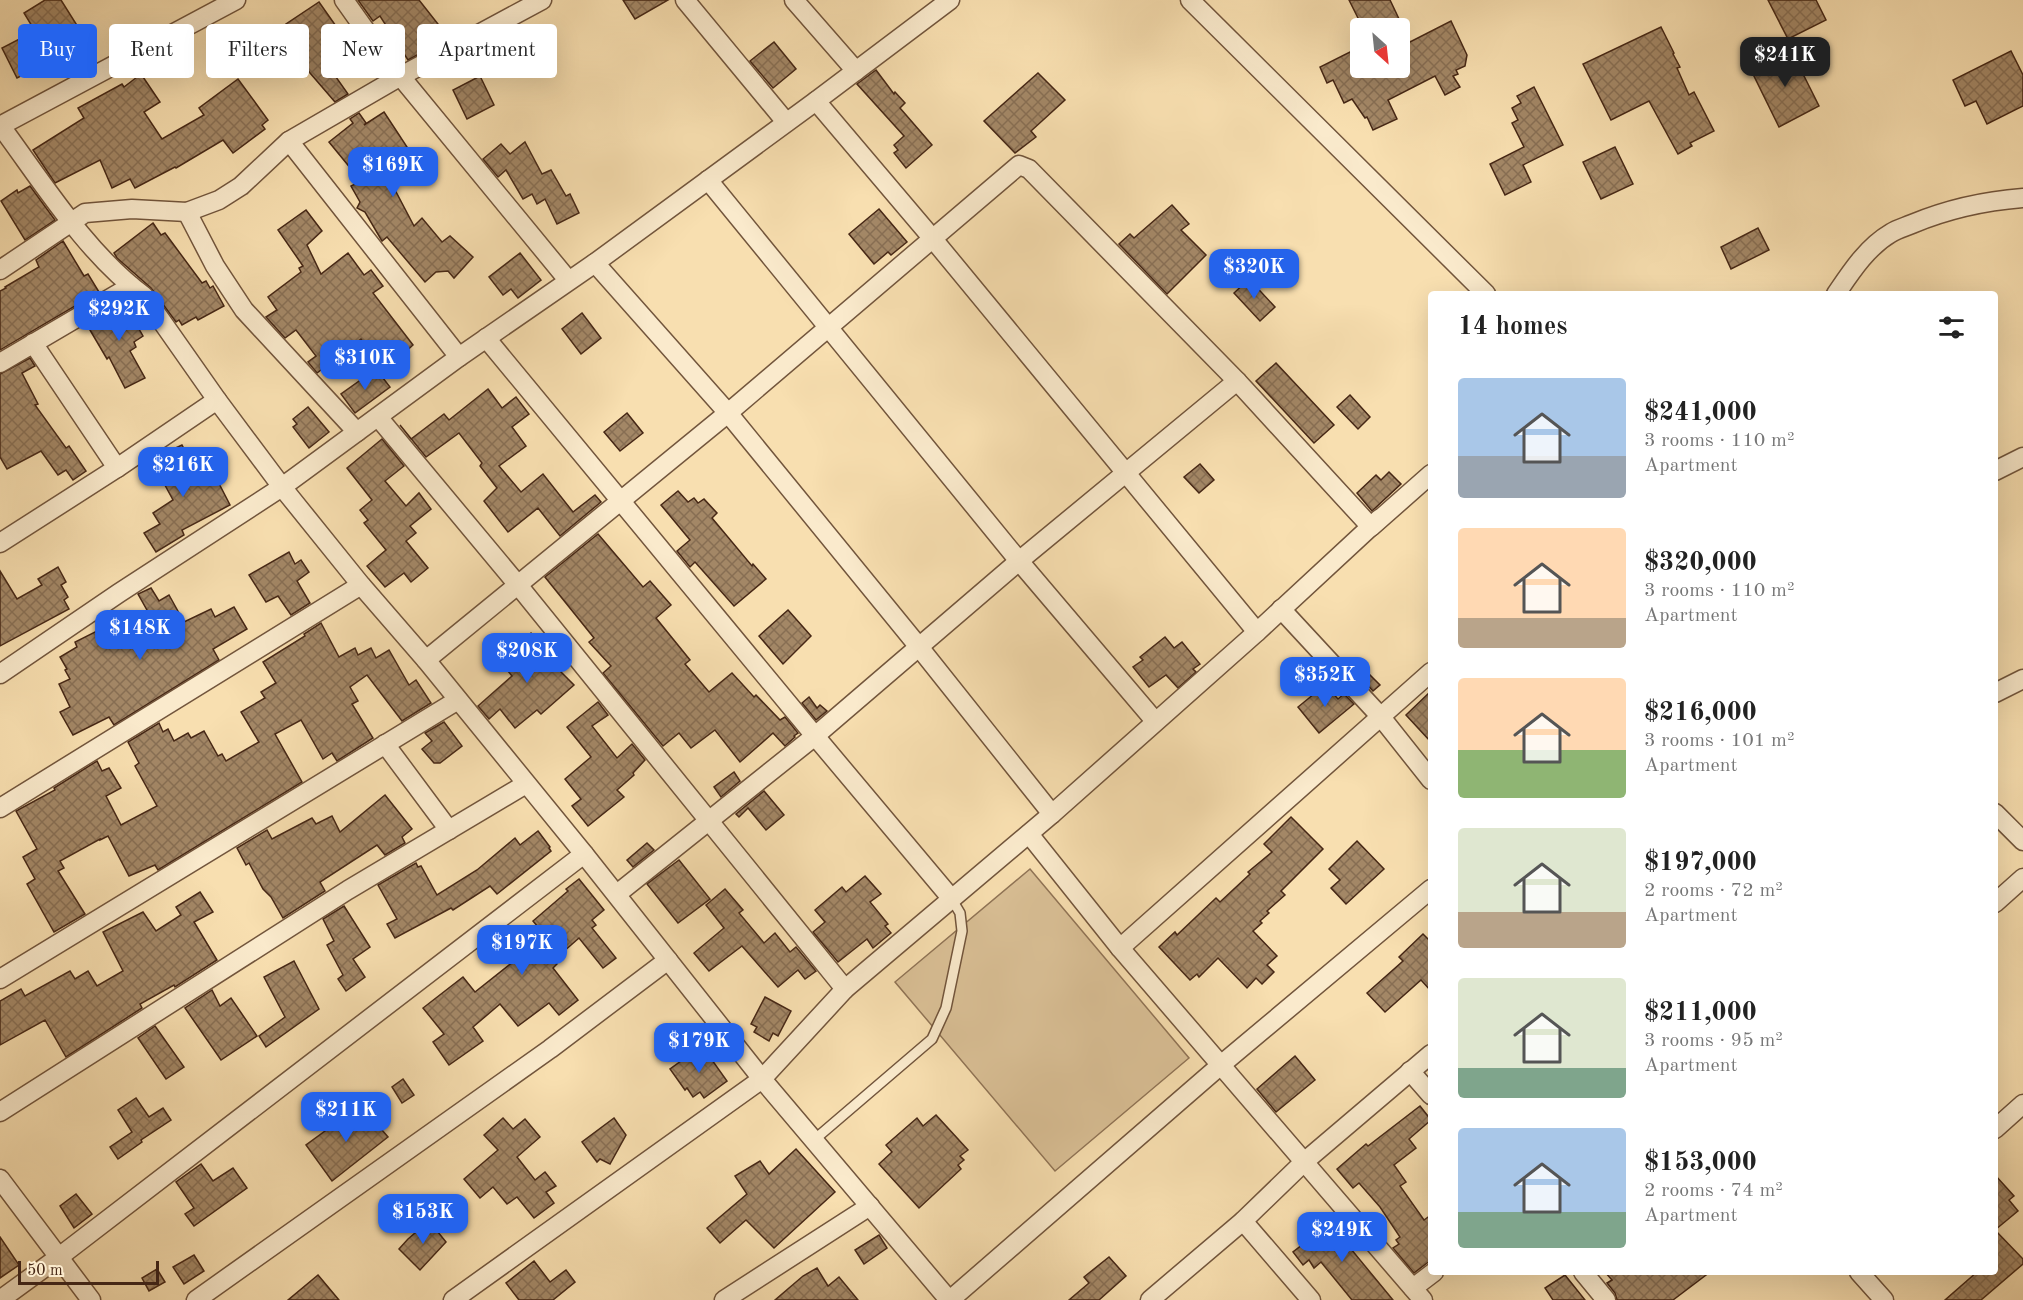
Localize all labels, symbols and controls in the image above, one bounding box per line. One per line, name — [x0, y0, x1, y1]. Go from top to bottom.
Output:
north arrow — [1350, 18, 1410, 78]
map controls — [1350, 18, 1410, 78]
chip: Buy — [18, 24, 97, 78]
chip: Rent — [109, 24, 194, 78]
chip: Filters — [206, 24, 309, 78]
chip: New — [321, 24, 405, 78]
chip: Apartment — [417, 24, 557, 78]
pin: $241K — [1743, 37, 1827, 88]
text: $241K — [1754, 46, 1816, 66]
pin: $169K — [351, 147, 435, 198]
text: $169K — [362, 156, 424, 176]
pin: $320K — [1212, 249, 1296, 300]
text: $320K — [1223, 258, 1285, 278]
pin: $292K — [77, 291, 161, 342]
text: $292K — [88, 300, 150, 320]
icon: filters — [1935, 311, 1968, 344]
text: 14 homes — [1458, 314, 1567, 340]
pin: $310K — [323, 340, 407, 391]
text: $310K — [334, 349, 396, 369]
text: $241,000 — [1644, 400, 1757, 426]
icon: home — [1506, 402, 1578, 474]
text: 3 rooms · 110 m² — [1644, 431, 1794, 451]
pin: $216K — [141, 447, 225, 498]
text: $216K — [152, 456, 214, 476]
text: Apartment — [1644, 456, 1738, 476]
text: $320,000 — [1644, 550, 1757, 576]
icon: home — [1506, 552, 1578, 624]
text: 3 rooms · 110 m² — [1644, 581, 1794, 601]
text: Apartment — [1644, 606, 1738, 626]
pin: $148K — [98, 610, 182, 661]
text: $148K — [109, 619, 171, 639]
pin: $208K — [485, 633, 569, 684]
text: $208K — [496, 642, 558, 662]
pin: $352K — [1283, 657, 1367, 708]
text: $352K — [1294, 666, 1356, 686]
text: $216,000 — [1644, 700, 1757, 726]
icon: home — [1506, 702, 1578, 774]
text: 3 rooms · 101 m² — [1644, 731, 1794, 751]
text: Apartment — [1644, 756, 1738, 776]
text: $197,000 — [1644, 850, 1757, 876]
icon: home — [1506, 852, 1578, 924]
text: 2 rooms · 72 m² — [1644, 881, 1783, 901]
text: Apartment — [1644, 906, 1738, 926]
pin: $197K — [480, 925, 564, 976]
text: $197K — [491, 934, 553, 954]
text: $211,000 — [1644, 1000, 1757, 1026]
icon: home — [1506, 1002, 1578, 1074]
pin: $179K — [657, 1023, 741, 1074]
text: 3 rooms · 95 m² — [1644, 1031, 1783, 1051]
text: $179K — [668, 1032, 730, 1052]
text: Apartment — [1644, 1056, 1738, 1076]
pin: $211K — [304, 1092, 388, 1143]
text: $211K — [315, 1101, 377, 1121]
text: $153,000 — [1644, 1150, 1757, 1176]
icon: home — [1506, 1152, 1578, 1224]
text: 2 rooms · 74 m² — [1644, 1181, 1783, 1201]
pin: $153K — [381, 1194, 465, 1245]
text: $153K — [392, 1203, 454, 1223]
text: Apartment — [1644, 1206, 1738, 1226]
pin: $249K — [1300, 1212, 1384, 1263]
text: $249K — [1311, 1221, 1373, 1241]
scale bar — [18, 1258, 159, 1286]
text: 50 m — [27, 1263, 63, 1279]

